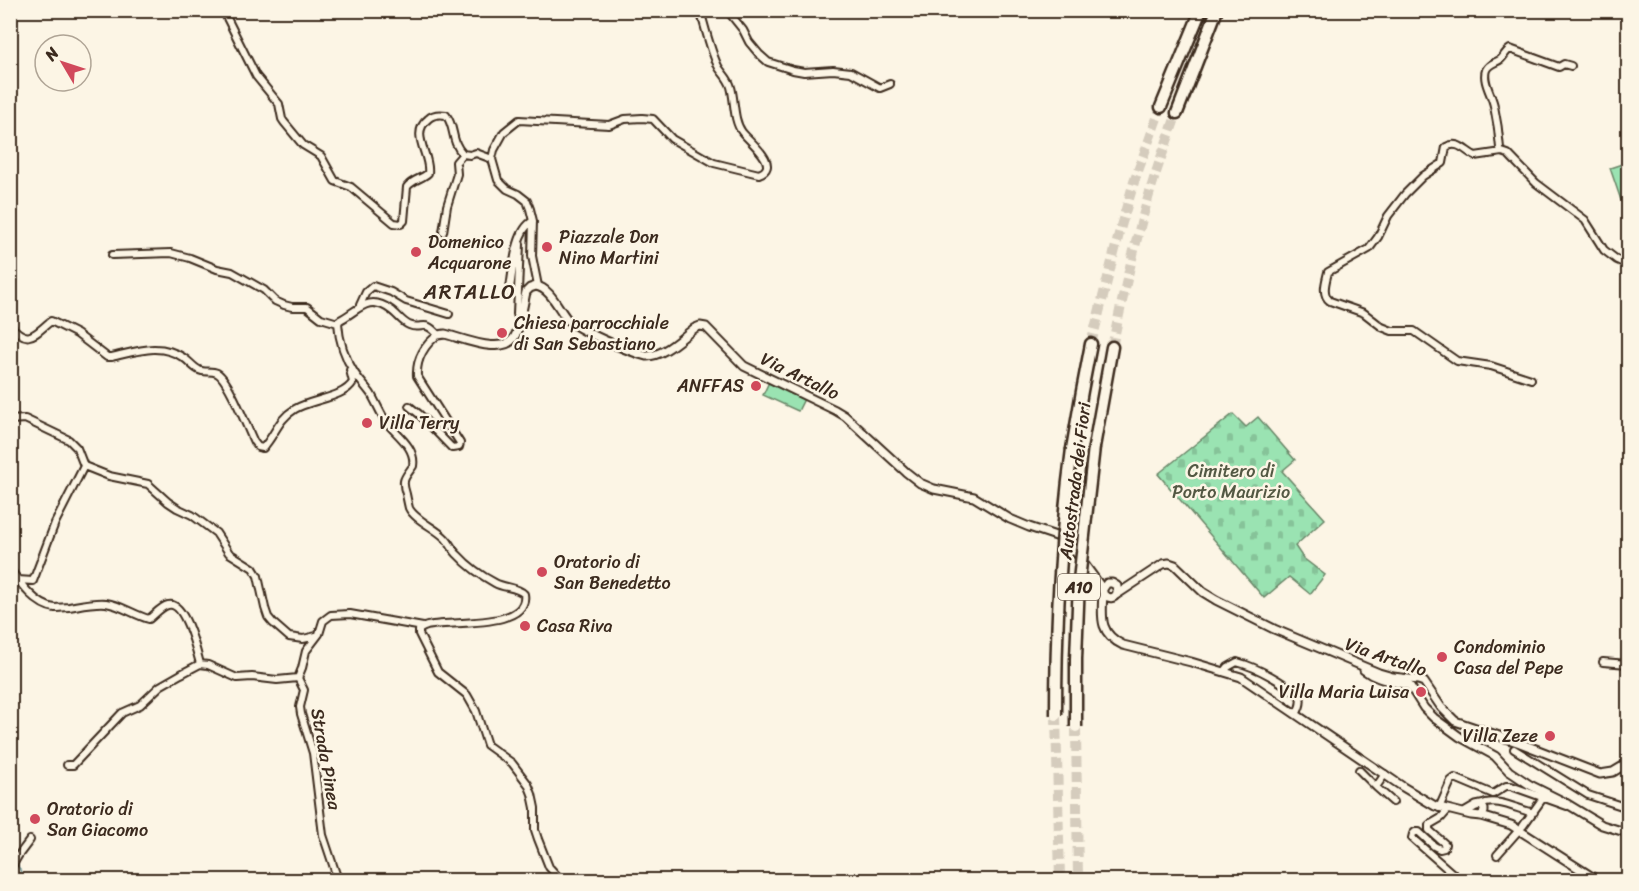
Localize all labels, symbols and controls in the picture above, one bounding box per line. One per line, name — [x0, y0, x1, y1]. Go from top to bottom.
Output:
north arrow — [33, 33, 93, 93]
text: N — [36, 40, 67, 68]
place label: Piazzale Don Nino Martini — [559, 221, 660, 274]
place label: Domenico Acquarone — [427, 226, 511, 279]
marker: Piazzale Don Nino Martini — [540, 240, 554, 254]
marker: Domenico Acquarone — [409, 245, 423, 259]
district label: ARTALLO — [423, 273, 516, 311]
place label: Chiesa parrocchiale di San Sebastiano — [514, 307, 669, 360]
marker: Chiesa parrocchiale di San Sebastiano — [495, 326, 509, 340]
street label: Via Artallo — [755, 343, 845, 409]
place label: ANFFAS — [676, 370, 744, 402]
marker: ANFFAS — [749, 379, 763, 393]
street label: Autostrada dei Fiori — [1049, 399, 1101, 562]
place label: Villa Terry — [379, 407, 460, 439]
marker: Villa Terry — [360, 416, 374, 430]
park label: Cimitero di Porto Maurizio — [1172, 455, 1290, 508]
place label: Oratorio di San Benedetto — [554, 546, 671, 599]
marker: Oratorio di San Benedetto — [535, 565, 549, 579]
road number: A10 — [1058, 574, 1100, 600]
place label: Casa Riva — [537, 610, 613, 642]
marker: Casa Riva — [518, 619, 532, 633]
street label: Via Artallo — [1341, 628, 1431, 686]
place label: Condominio Casa del Pepe — [1454, 631, 1563, 684]
marker: Condominio Casa del Pepe — [1435, 650, 1449, 664]
place label: Villa Maria Luisa — [1279, 676, 1410, 708]
marker: Villa Maria Luisa — [1414, 685, 1428, 699]
street label: Strada Pinea — [301, 706, 351, 813]
place label: Villa Zeze — [1462, 720, 1538, 752]
marker: Villa Zeze — [1543, 729, 1557, 743]
place label: Oratorio di San Giacomo — [47, 793, 148, 846]
marker: Oratorio di San Giacomo — [28, 812, 42, 826]

